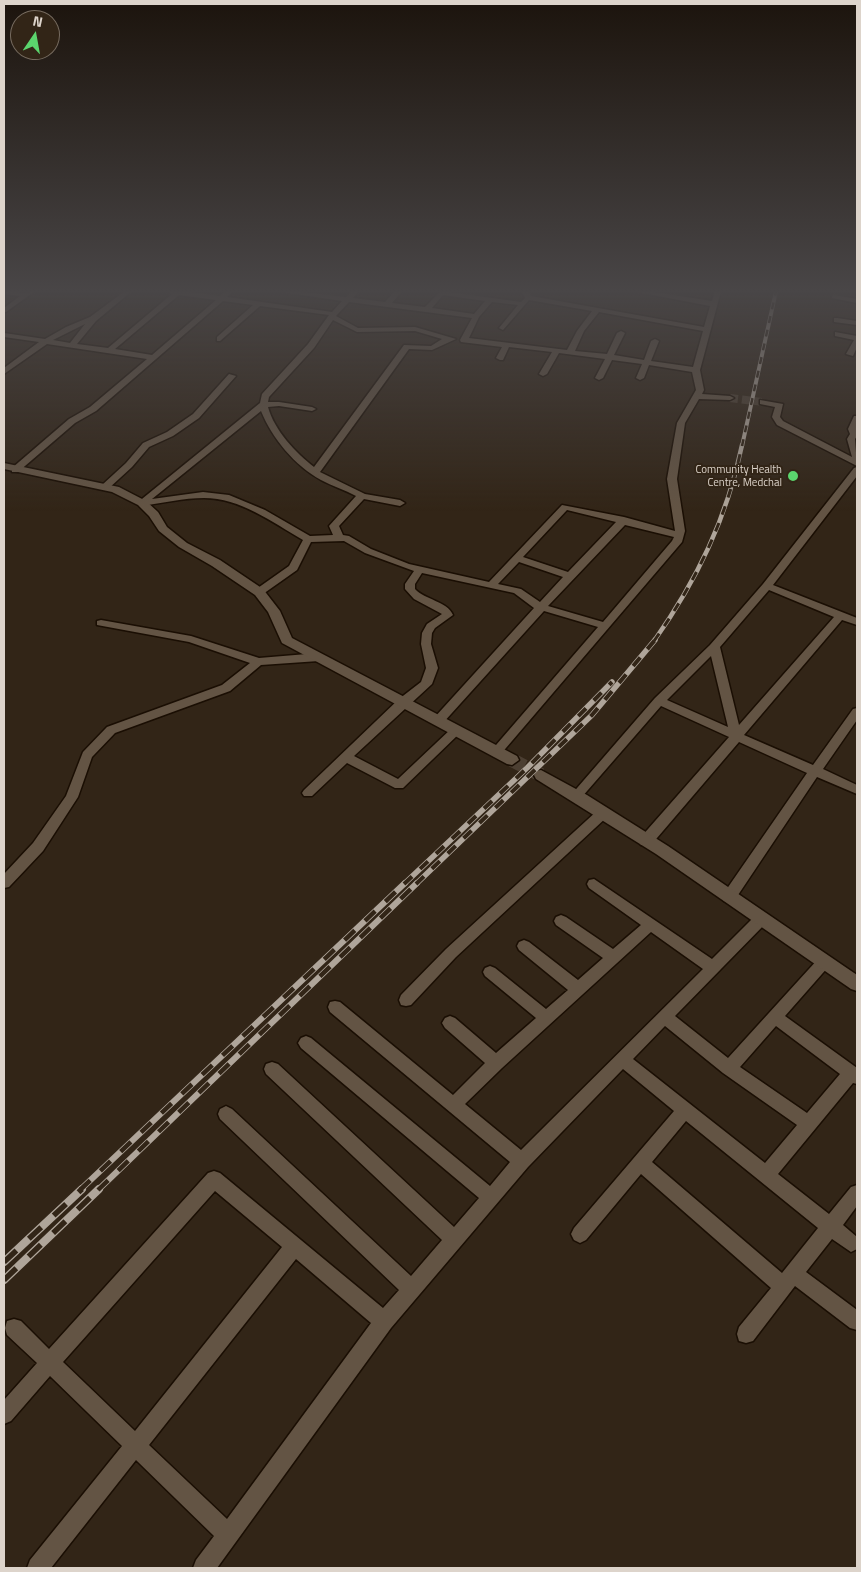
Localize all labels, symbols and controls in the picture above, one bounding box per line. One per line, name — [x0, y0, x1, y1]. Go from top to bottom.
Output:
north arrow — [10, 10, 60, 60]
text: N — [31, 10, 45, 32]
place label: Community Health Centre, Medchal — [695, 463, 782, 489]
marker: Community Health Centre, Medchal — [786, 469, 800, 483]

